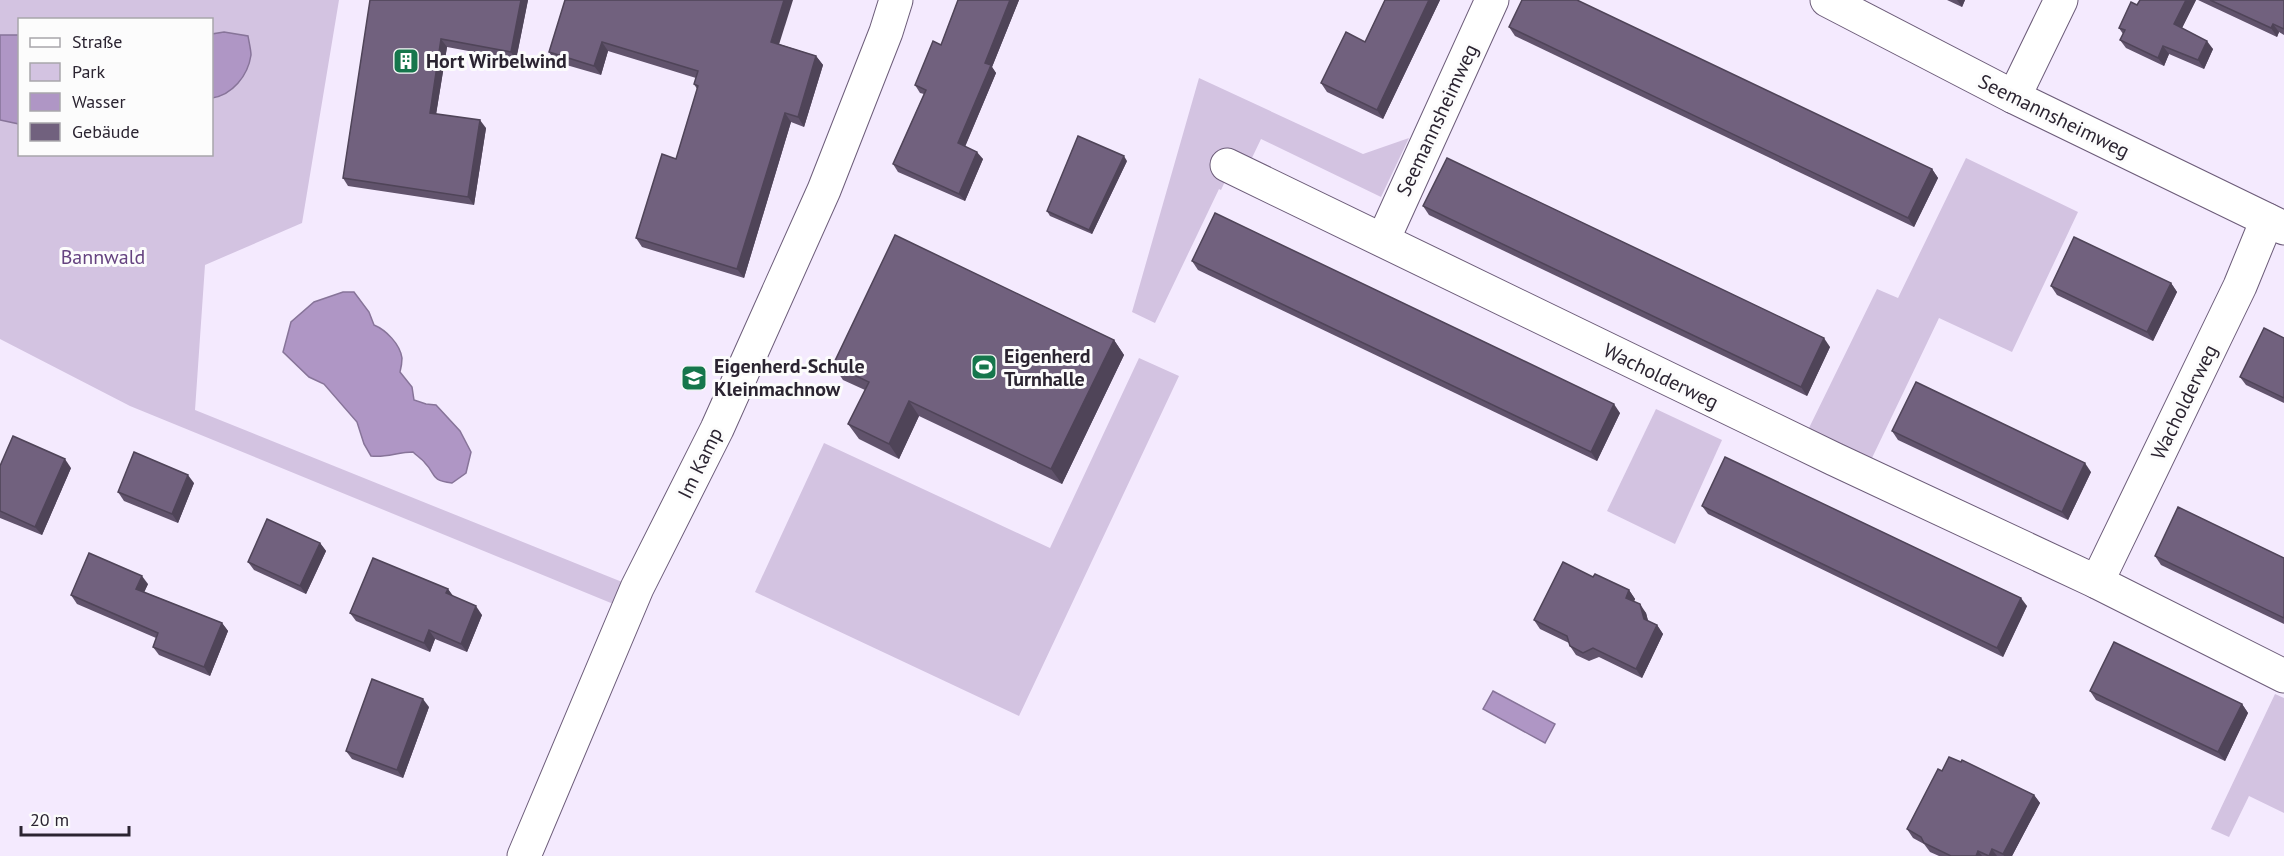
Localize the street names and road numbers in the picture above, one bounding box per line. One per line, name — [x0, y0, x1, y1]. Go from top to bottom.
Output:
street label: Seemannsheimweg — [1390, 40, 1484, 200]
street label: Seemannsheimweg — [1974, 68, 2134, 164]
street label: Wacholderweg — [1599, 337, 1723, 415]
street label: Wacholderweg — [2145, 340, 2223, 464]
street label: Im Kamp — [672, 423, 728, 503]

